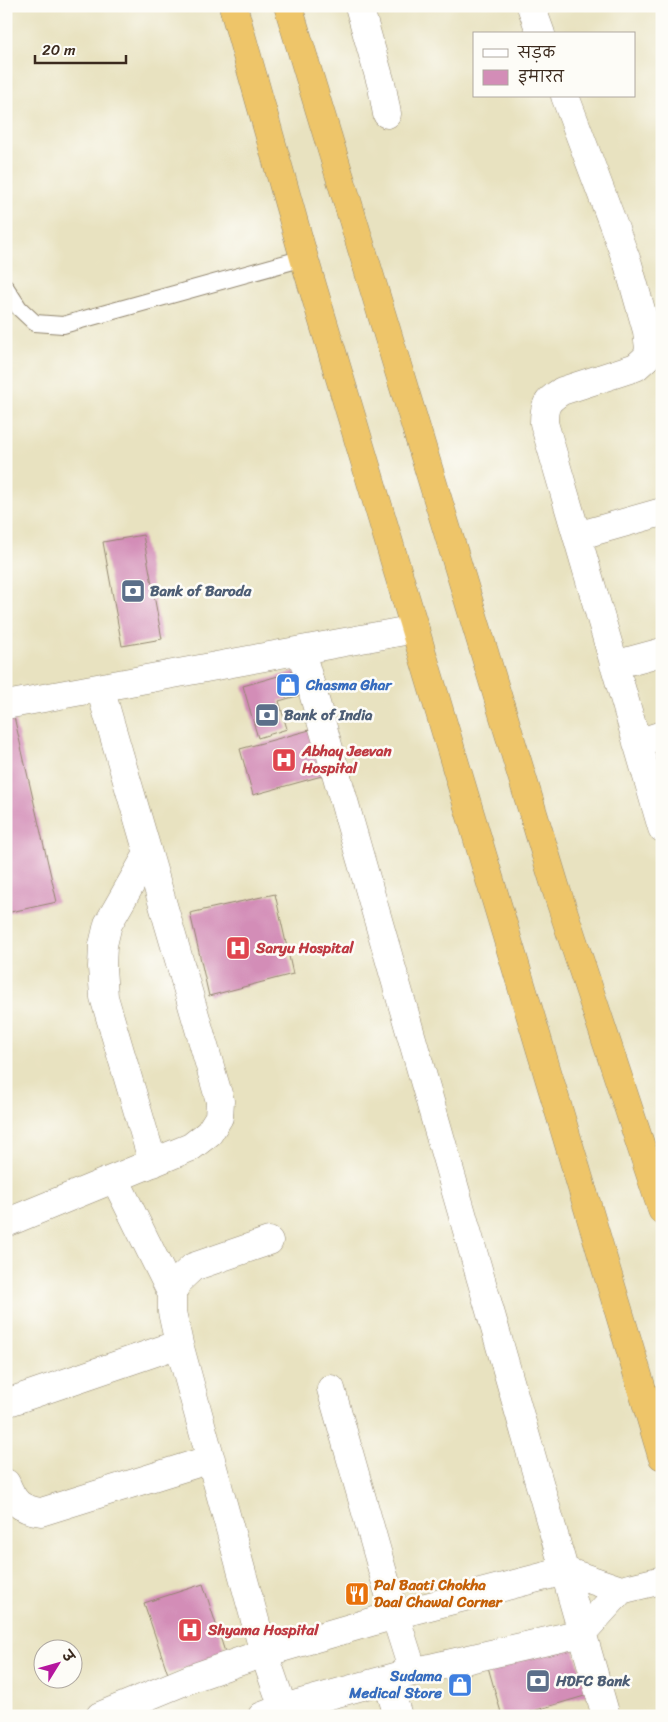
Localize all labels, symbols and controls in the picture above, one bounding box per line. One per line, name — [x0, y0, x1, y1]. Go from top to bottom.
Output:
scale bar — [35, 32, 126, 64]
legend — [473, 32, 636, 98]
text: 20 m — [42, 37, 76, 63]
text: सड़क — [517, 40, 556, 66]
text: इमारत — [518, 64, 565, 90]
bank icon: Bank of Baroda — [120, 578, 146, 604]
place label: Bank of Baroda — [150, 578, 252, 604]
shop icon: Chasma Ghar — [275, 672, 301, 698]
place label: Chasma Ghar — [305, 672, 393, 698]
bank icon: Bank of India — [254, 702, 280, 728]
place label: Bank of India — [284, 702, 373, 728]
place label: Abhay Jeevan Hospital — [301, 738, 393, 781]
hospital icon: Abhay Jeevan Hospital — [271, 747, 297, 773]
hospital icon: Saryu Hospital — [225, 935, 251, 961]
place label: Saryu Hospital — [255, 935, 354, 961]
place label: Pal Baati Chokha Daal Chawal Corner — [374, 1572, 504, 1615]
restaurant icon: Pal Baati Chokha Daal Chawal Corner — [344, 1581, 370, 1607]
hospital icon: Shyama Hospital — [177, 1617, 203, 1643]
place label: Shyama Hospital — [207, 1617, 319, 1643]
north arrow — [32, 1640, 82, 1690]
text: उ — [54, 1644, 82, 1669]
place label: Sudama Medical Store — [348, 1663, 442, 1706]
bank icon: HDFC Bank — [525, 1668, 551, 1694]
place label: HDFC Bank — [555, 1668, 631, 1694]
shop icon: Sudama Medical Store — [447, 1672, 473, 1698]

